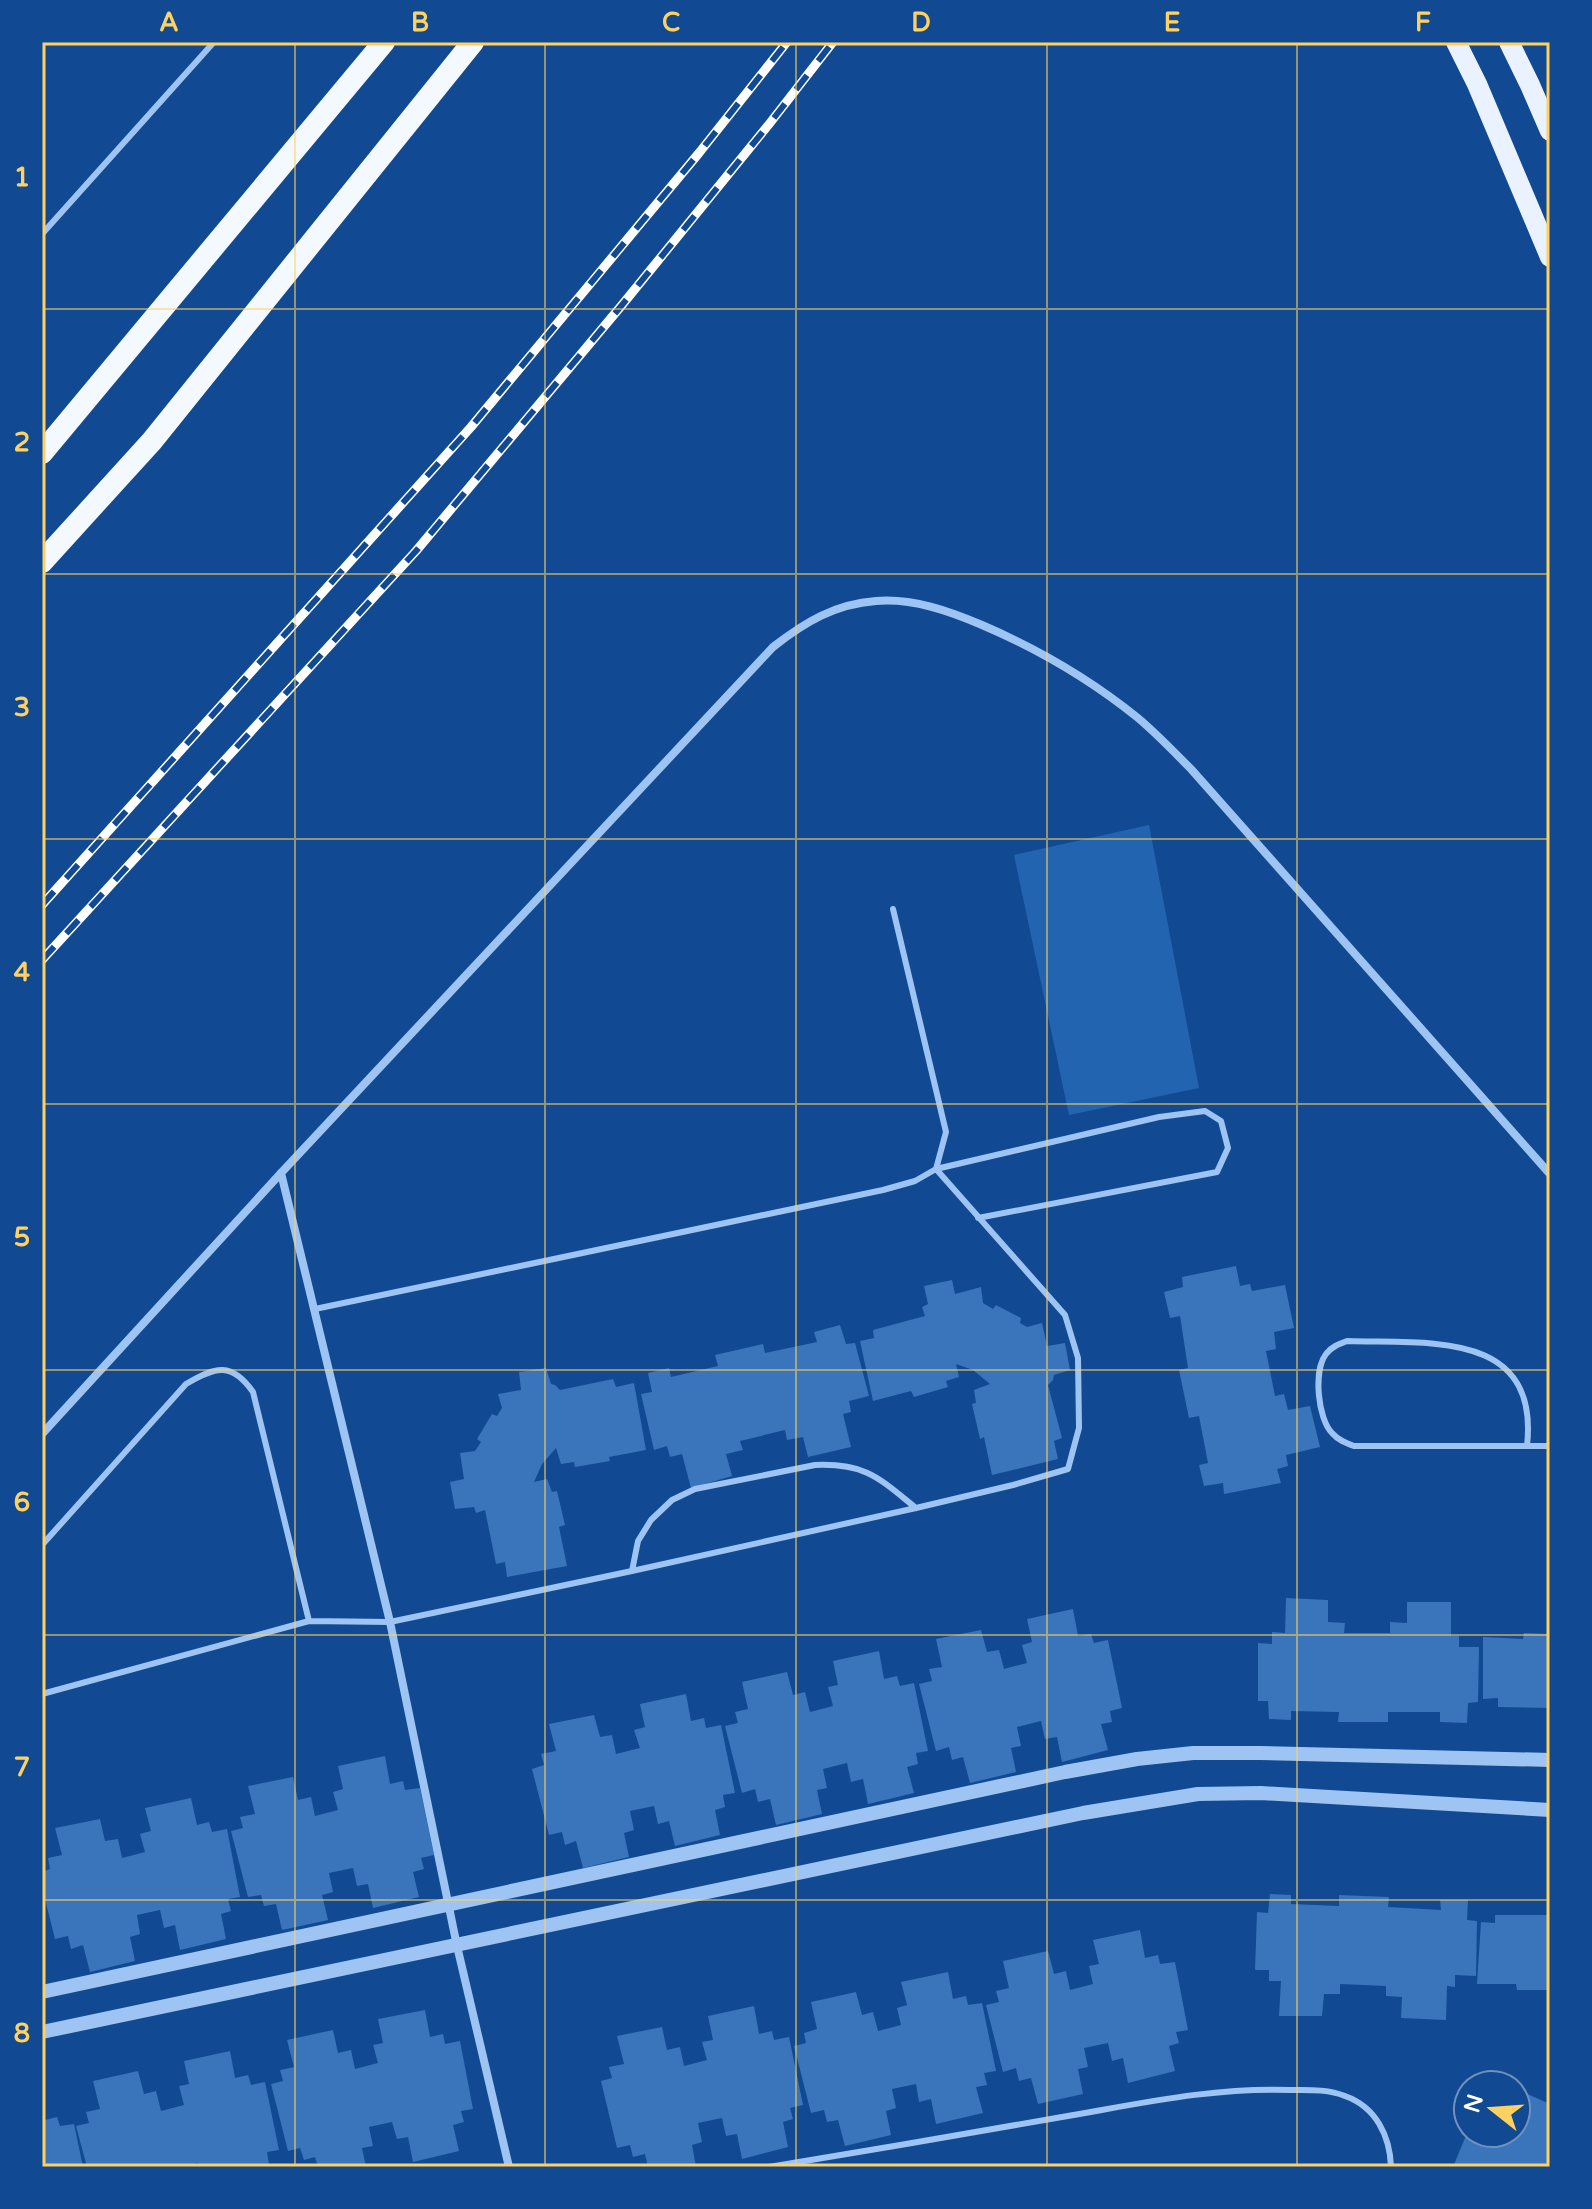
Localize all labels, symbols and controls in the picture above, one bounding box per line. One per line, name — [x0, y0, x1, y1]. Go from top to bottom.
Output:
text: A — [159, 7, 179, 38]
text: B — [411, 7, 429, 38]
text: C — [662, 7, 680, 38]
text: D — [911, 7, 931, 38]
text: E — [1164, 7, 1180, 38]
text: F — [1415, 7, 1431, 38]
text: 1 — [14, 162, 30, 193]
text: 2 — [14, 427, 30, 458]
text: 3 — [14, 692, 30, 723]
text: 4 — [14, 957, 30, 988]
text: 5 — [14, 1222, 30, 1253]
text: 6 — [14, 1487, 30, 1518]
text: 7 — [14, 1752, 30, 1783]
text: 8 — [14, 2018, 30, 2049]
north arrow — [1452, 2069, 1532, 2149]
text: N — [1459, 2091, 1489, 2116]

